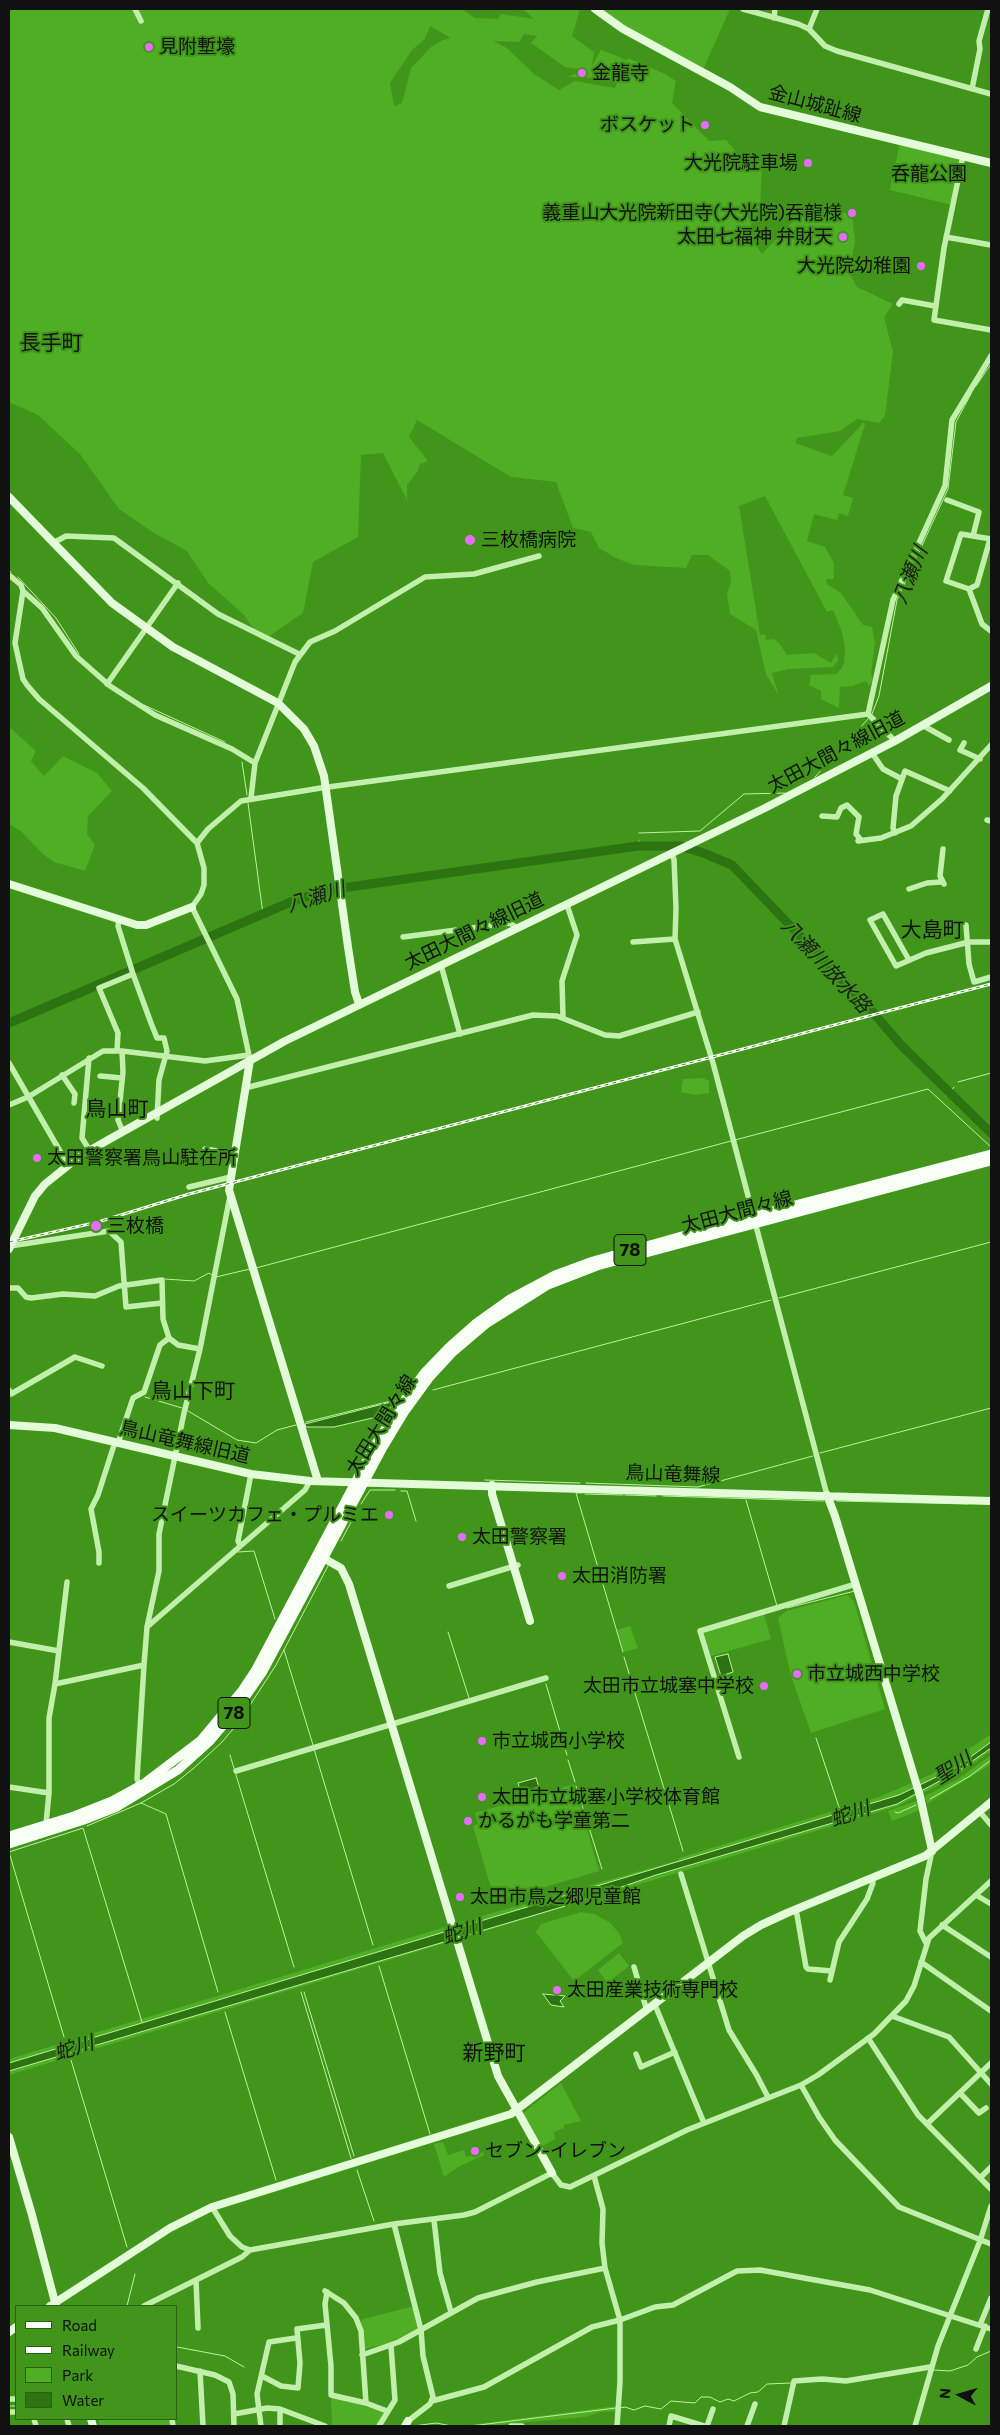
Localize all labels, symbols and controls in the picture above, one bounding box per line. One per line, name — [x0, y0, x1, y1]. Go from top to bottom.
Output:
place label: 見附塹壕 — [159, 36, 235, 58]
marker: 見附塹壕 — [143, 41, 155, 53]
place label: 金龍寺 — [592, 62, 649, 84]
marker: 金龍寺 — [576, 67, 588, 79]
street label: 金山城趾線 — [766, 81, 864, 127]
place label: ボスケット — [600, 114, 695, 136]
marker: ボスケット — [699, 119, 711, 131]
place label: 大光院駐車場 — [684, 152, 798, 174]
marker: 大光院駐車場 — [802, 157, 814, 169]
park label: 呑龍公園 — [891, 163, 967, 185]
place label: 義重山大光院新田寺(大光院)吞龍様 — [542, 202, 842, 224]
marker: 義重山大光院新田寺(大光院)吞龍様 — [846, 207, 858, 219]
place label: 太田七福神 弁財天 — [677, 226, 833, 248]
marker: 太田七福神 弁財天 — [837, 231, 849, 243]
place label: 大光院幼稚園 — [797, 255, 911, 277]
marker: 大光院幼稚園 — [915, 260, 927, 272]
district label: 長手町 — [20, 330, 82, 356]
place label: 三枚橋病院 — [481, 529, 576, 551]
marker: 三枚橋病院 — [463, 533, 477, 547]
water label: 八瀬川 — [888, 543, 932, 607]
street label: 太田大間々線旧道 — [764, 706, 908, 798]
water label: 八瀬川 — [284, 877, 348, 917]
street label: 太田大間々線旧道 — [401, 887, 547, 975]
water label: 八瀬川放水路 — [776, 914, 876, 1018]
district label: 大島町 — [901, 917, 963, 943]
district label: 鳥山町 — [86, 1096, 148, 1122]
place label: 太田警察署鳥山駐在所 — [47, 1147, 237, 1169]
marker: 太田警察署鳥山駐在所 — [31, 1152, 43, 1164]
street label: 太田大間々線 — [679, 1186, 795, 1238]
place label: 三枚橋 — [107, 1215, 164, 1237]
marker: 三枚橋 — [89, 1219, 103, 1233]
road number: 78 — [614, 1234, 646, 1266]
street label: 太田大間々線 — [341, 1371, 421, 1479]
district label: 鳥山下町 — [151, 1378, 235, 1404]
street label: 鳥山竜舞線旧道 — [118, 1416, 252, 1468]
street label: 鳥山竜舞線 — [625, 1461, 721, 1487]
place label: スイーツカフェ・プルミエ — [151, 1504, 379, 1526]
marker: スイーツカフェ・プルミエ — [383, 1509, 395, 1521]
place label: 太田警察署 — [472, 1526, 567, 1548]
marker: 太田警察署 — [456, 1531, 468, 1543]
place label: 太田消防署 — [572, 1565, 667, 1587]
marker: 太田消防署 — [556, 1570, 568, 1582]
place label: 市立城西中学校 — [807, 1663, 940, 1685]
marker: 市立城西中学校 — [791, 1668, 803, 1680]
place label: 太田市立城塞中学校 — [583, 1675, 754, 1697]
marker: 太田市立城塞中学校 — [758, 1680, 770, 1692]
road number: 78 — [218, 1698, 250, 1729]
place label: 市立城西小学校 — [492, 1730, 625, 1752]
marker: 市立城西小学校 — [476, 1735, 488, 1747]
water label: 聖川 — [930, 1747, 976, 1789]
place label: 太田市立城塞小学校体育館 — [492, 1786, 720, 1808]
marker: 太田市立城塞小学校体育館 — [476, 1791, 488, 1803]
water label: 蛇川 — [827, 1796, 873, 1832]
place label: かるがも学童第二 — [478, 1810, 630, 1832]
marker: かるがも学童第二 — [462, 1815, 474, 1827]
place label: 太田市鳥之郷児童館 — [470, 1886, 641, 1908]
marker: 太田市鳥之郷児童館 — [454, 1891, 466, 1903]
water label: 蛇川 — [439, 1915, 485, 1949]
place label: 太田産業技術専門校 — [567, 1979, 738, 2001]
marker: 太田産業技術専門校 — [551, 1984, 563, 1996]
water label: 蛇川 — [51, 2031, 97, 2065]
district label: 新野町 — [463, 2040, 525, 2066]
place label: セブン-イレブン — [485, 2140, 626, 2162]
marker: セブン-イレブン — [469, 2145, 481, 2157]
legend — [15, 2305, 178, 2420]
text: Road — [62, 2316, 97, 2334]
text: Railway — [62, 2341, 115, 2359]
text: Park — [62, 2366, 93, 2384]
north arrow — [935, 2370, 985, 2420]
text: N — [936, 2387, 954, 2399]
text: Water — [62, 2391, 104, 2409]

